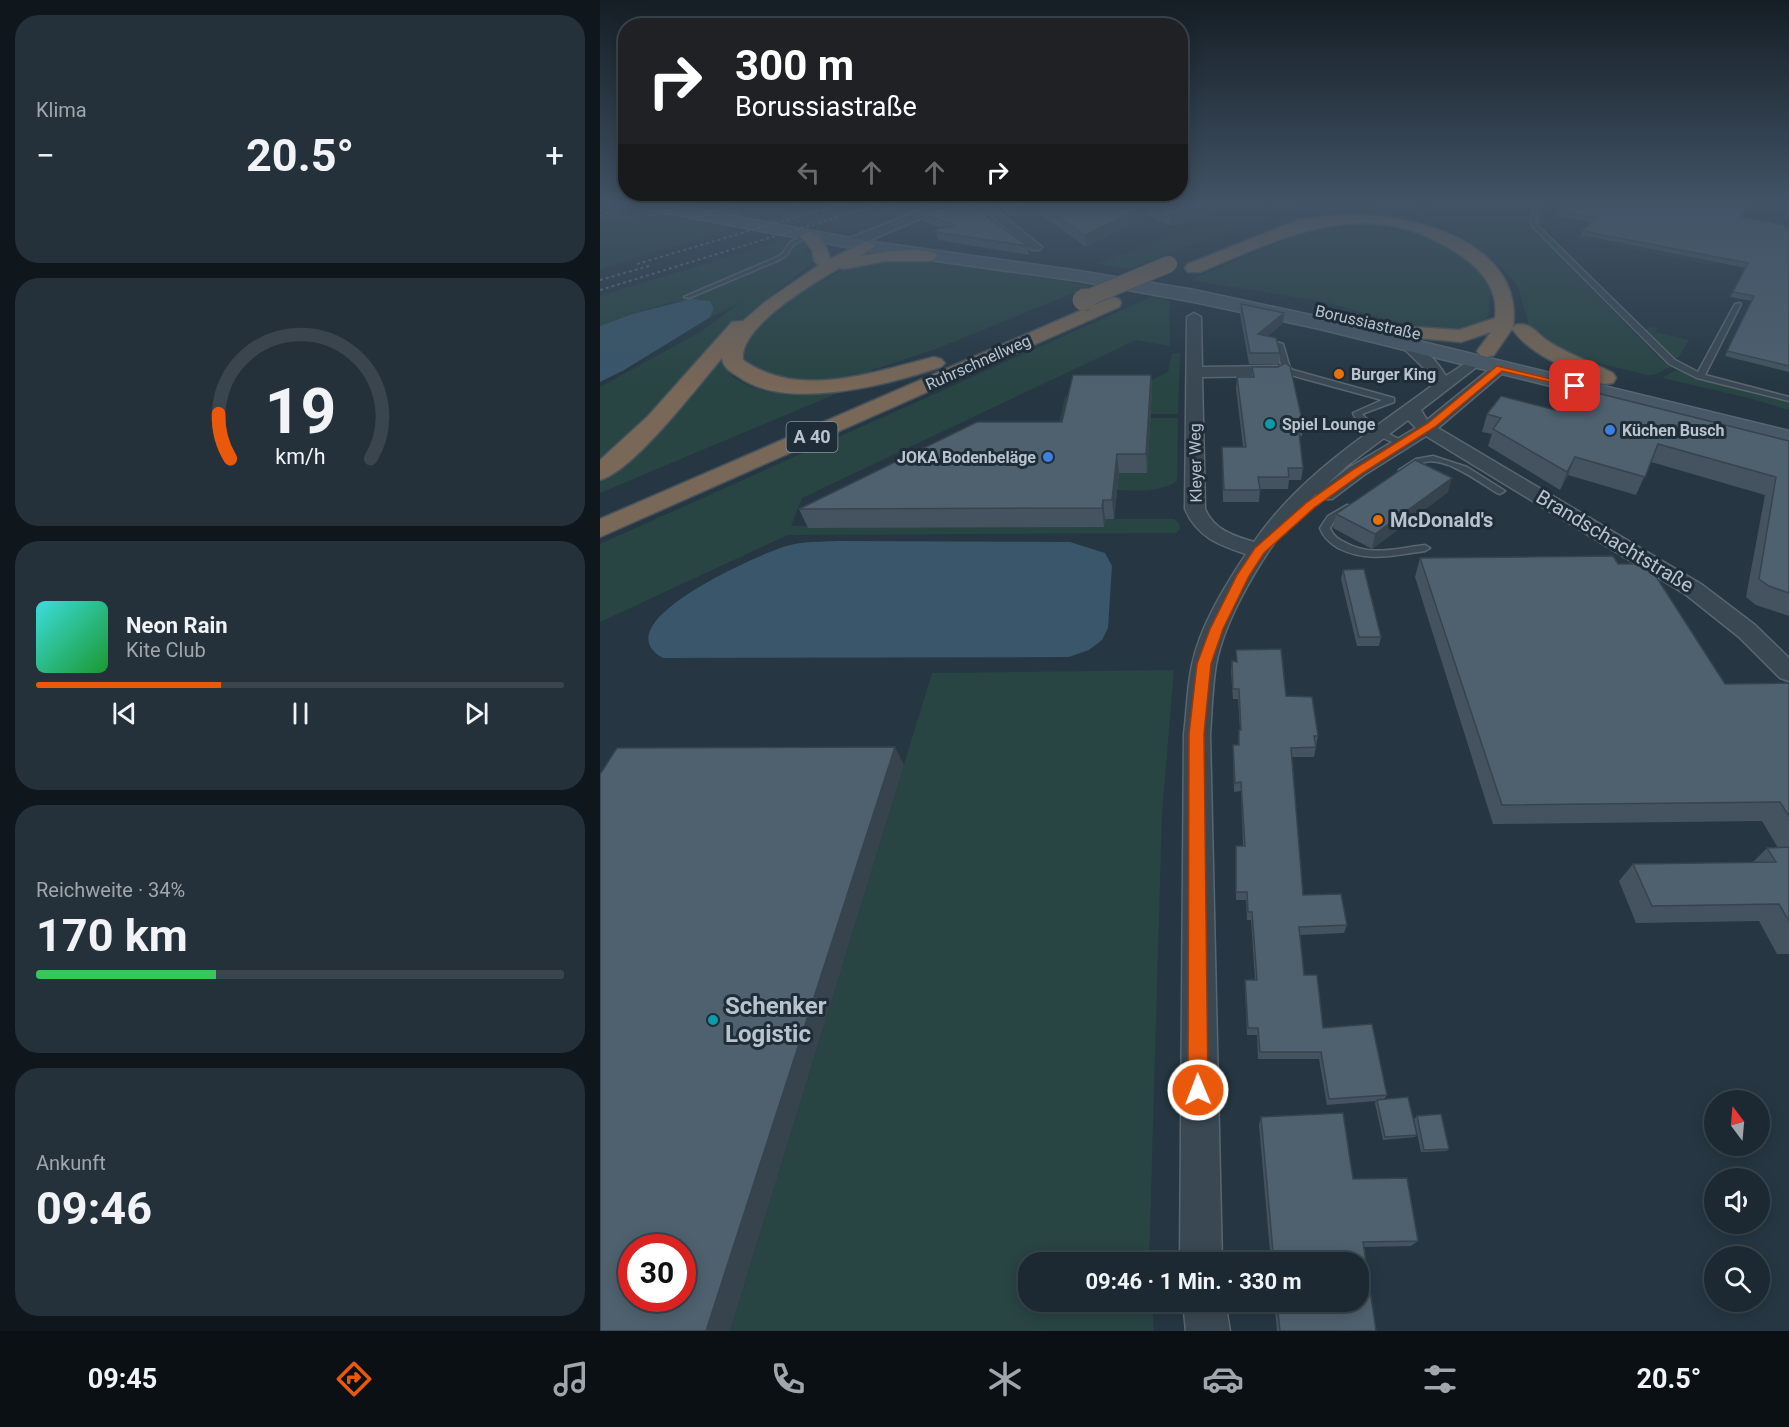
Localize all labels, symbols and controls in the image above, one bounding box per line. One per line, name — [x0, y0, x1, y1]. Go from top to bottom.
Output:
text: 300 m — [735, 41, 854, 90]
icon: right — [636, 42, 714, 120]
text: Borussiastraße — [735, 91, 917, 123]
text: Klima — [36, 98, 87, 122]
text: 20.5° — [246, 129, 354, 182]
text: − — [36, 136, 55, 175]
text: + — [545, 136, 564, 175]
icon: left — [792, 156, 825, 189]
icon: ahead — [855, 156, 888, 189]
icon: ahead — [918, 156, 951, 189]
icon: right — [981, 156, 1014, 189]
street label: Borussiastraße — [1313, 301, 1423, 344]
street label: Ruhrschnellweg — [923, 331, 1034, 394]
pin — [1549, 360, 1600, 411]
place label: Burger King — [1351, 365, 1436, 384]
marker: Burger King — [1332, 367, 1346, 381]
icon: arrive — [1558, 369, 1591, 402]
text: 19 — [264, 375, 336, 448]
place label: Spiel Lounge — [1282, 415, 1376, 434]
marker: Spiel Lounge — [1263, 417, 1277, 431]
place label: Küchen Busch — [1622, 421, 1725, 440]
road number: A 40 — [786, 422, 838, 452]
street label: Kleyer Weg — [1185, 423, 1206, 503]
marker: Küchen Busch — [1603, 423, 1617, 437]
text: km/h — [275, 445, 325, 470]
place label: JOKA Bodenbeläge — [897, 448, 1036, 467]
marker: JOKA Bodenbeläge — [1041, 450, 1055, 464]
street label: Brandschachtstraße — [1532, 485, 1698, 597]
place label: McDonald's — [1390, 508, 1493, 532]
marker: McDonald's — [1371, 513, 1385, 527]
text: Neon Rain — [126, 613, 228, 638]
text: Kite Club — [126, 638, 206, 662]
icon: previous — [108, 697, 141, 730]
icon: pause — [284, 697, 317, 730]
icon: next — [460, 697, 493, 730]
text: Reichweite · 34% — [36, 878, 185, 902]
text: 170 km — [36, 909, 188, 962]
place label: Schenker Logistic — [725, 992, 827, 1048]
marker: Schenker Logistic — [706, 1013, 720, 1027]
position arrow — [1166, 1058, 1230, 1122]
north arrow — [1704, 1090, 1770, 1156]
map controls — [1704, 1090, 1770, 1312]
text: Ankunft — [36, 1151, 106, 1175]
button: sound — [1704, 1168, 1770, 1234]
text: 09:46 — [36, 1182, 152, 1235]
speed limit sign: 30 — [618, 1234, 696, 1312]
button: search — [1704, 1246, 1770, 1312]
text: 09:46 · 1 Min. · 330 m — [1085, 1269, 1302, 1294]
icon: directions — [333, 1358, 375, 1400]
icon: music — [550, 1358, 592, 1400]
icon: phone — [767, 1358, 809, 1400]
icon: climate — [984, 1358, 1026, 1400]
icon: car — [1202, 1358, 1244, 1400]
icon: filters — [1419, 1358, 1461, 1400]
text: 09:45 — [88, 1363, 157, 1395]
text: 20.5° — [1636, 1363, 1701, 1395]

